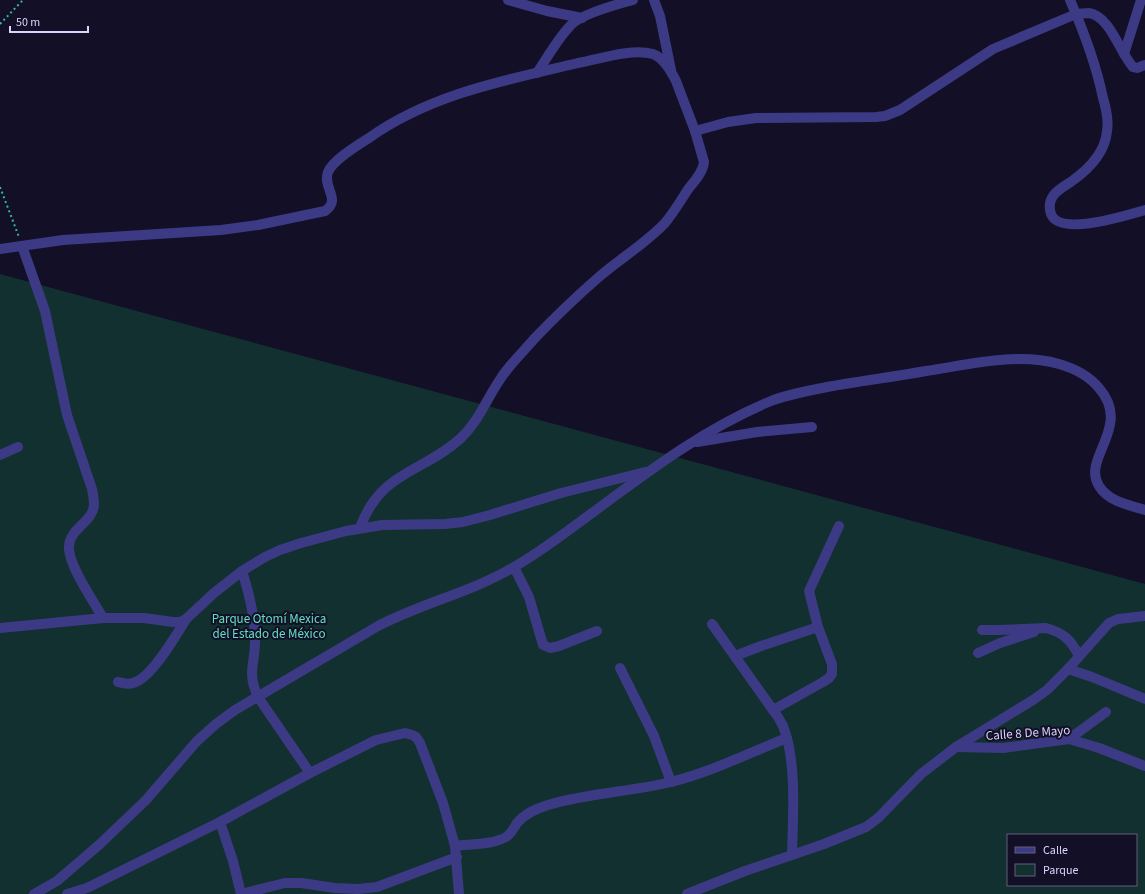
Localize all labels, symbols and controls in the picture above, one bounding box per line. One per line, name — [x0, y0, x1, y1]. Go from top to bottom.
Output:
scale bar — [10, 8, 88, 34]
text: 50 m — [16, 14, 40, 31]
park label: Parque Otomí Mexica del Estado de México — [212, 610, 326, 643]
street label: Calle 8 De Mayo — [985, 721, 1071, 745]
legend — [1007, 834, 1137, 886]
text: Calle — [1043, 842, 1068, 859]
text: Parque — [1043, 862, 1079, 879]

